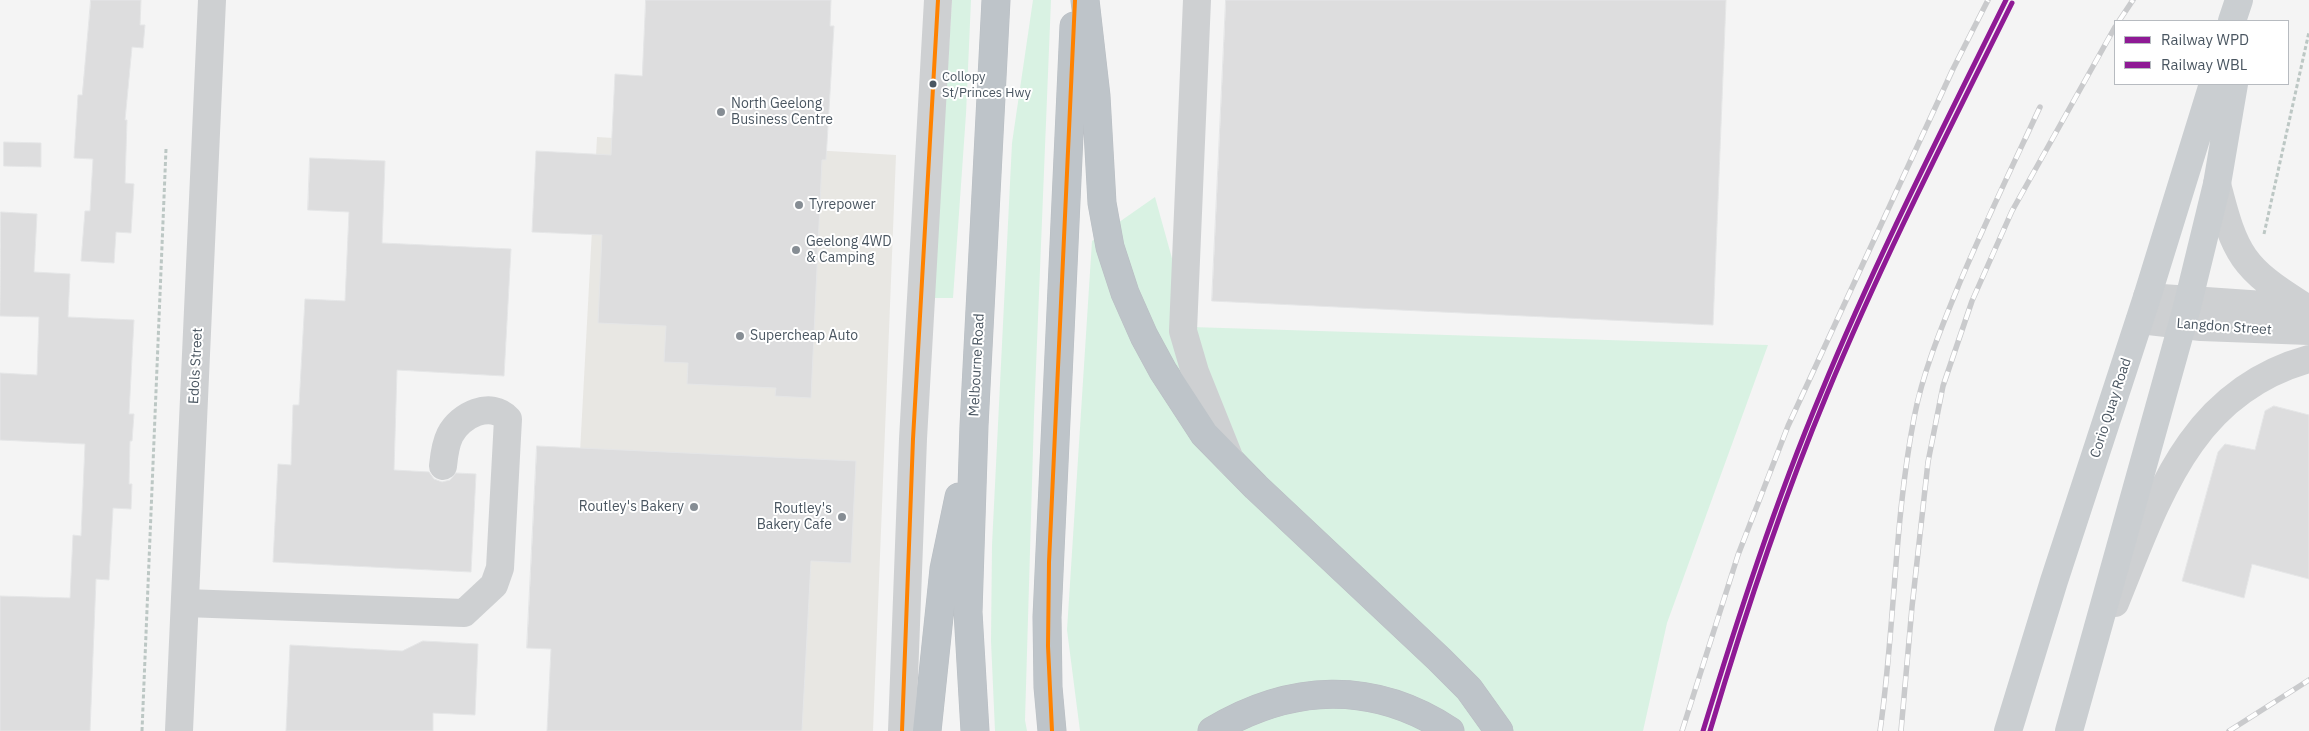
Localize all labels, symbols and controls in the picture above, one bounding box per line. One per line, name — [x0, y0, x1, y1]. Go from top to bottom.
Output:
legend — [2114, 20, 2289, 85]
text: Railway WPD — [2161, 30, 2249, 49]
text: Railway WBL — [2161, 55, 2247, 74]
place label: Collopy St/Princes Hwy — [942, 69, 1031, 100]
marker: Collopy St/Princes Hwy — [928, 79, 938, 89]
place label: North Geelong Business Centre — [731, 96, 833, 128]
marker: North Geelong Business Centre — [715, 106, 727, 118]
place label: Tyrepower — [809, 197, 876, 213]
marker: Tyrepower — [793, 199, 805, 211]
place label: Geelong 4WD & Camping — [806, 234, 892, 266]
marker: Geelong 4WD & Camping — [790, 244, 802, 256]
street label: Melbourne Road — [966, 313, 988, 417]
street label: Langdon Street — [2176, 315, 2272, 339]
street label: Edols Street — [186, 327, 206, 405]
place label: Supercheap Auto — [750, 328, 858, 344]
marker: Supercheap Auto — [734, 330, 746, 342]
street label: Corio Quay Road — [2087, 356, 2135, 460]
place label: Routley's Bakery — [579, 499, 684, 515]
marker: Routley's Bakery — [688, 501, 700, 513]
place label: Routley's Bakery Cafe — [757, 501, 832, 534]
marker: Routley's Bakery Cafe — [836, 511, 848, 523]

